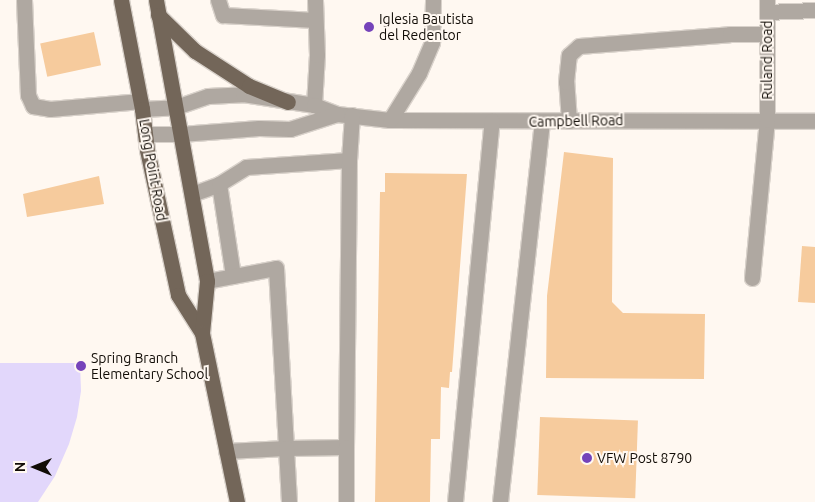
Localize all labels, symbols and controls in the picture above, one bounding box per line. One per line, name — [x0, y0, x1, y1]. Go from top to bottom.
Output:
place label: Iglesia Bautista del Redentor — [379, 11, 474, 44]
street label: Ruland Road — [759, 20, 775, 100]
marker: Iglesia Bautista del Redentor — [363, 21, 375, 33]
street label: Campbell Road — [528, 112, 624, 130]
street label: Long Point Road — [136, 118, 170, 222]
place label: Spring Branch Elementary School — [91, 350, 208, 382]
marker: Spring Branch Elementary School — [75, 360, 87, 372]
north arrow — [10, 442, 60, 492]
place label: VFW Post 8790 — [597, 450, 692, 466]
marker: VFW Post 8790 — [581, 452, 593, 464]
text: N — [12, 462, 28, 472]

